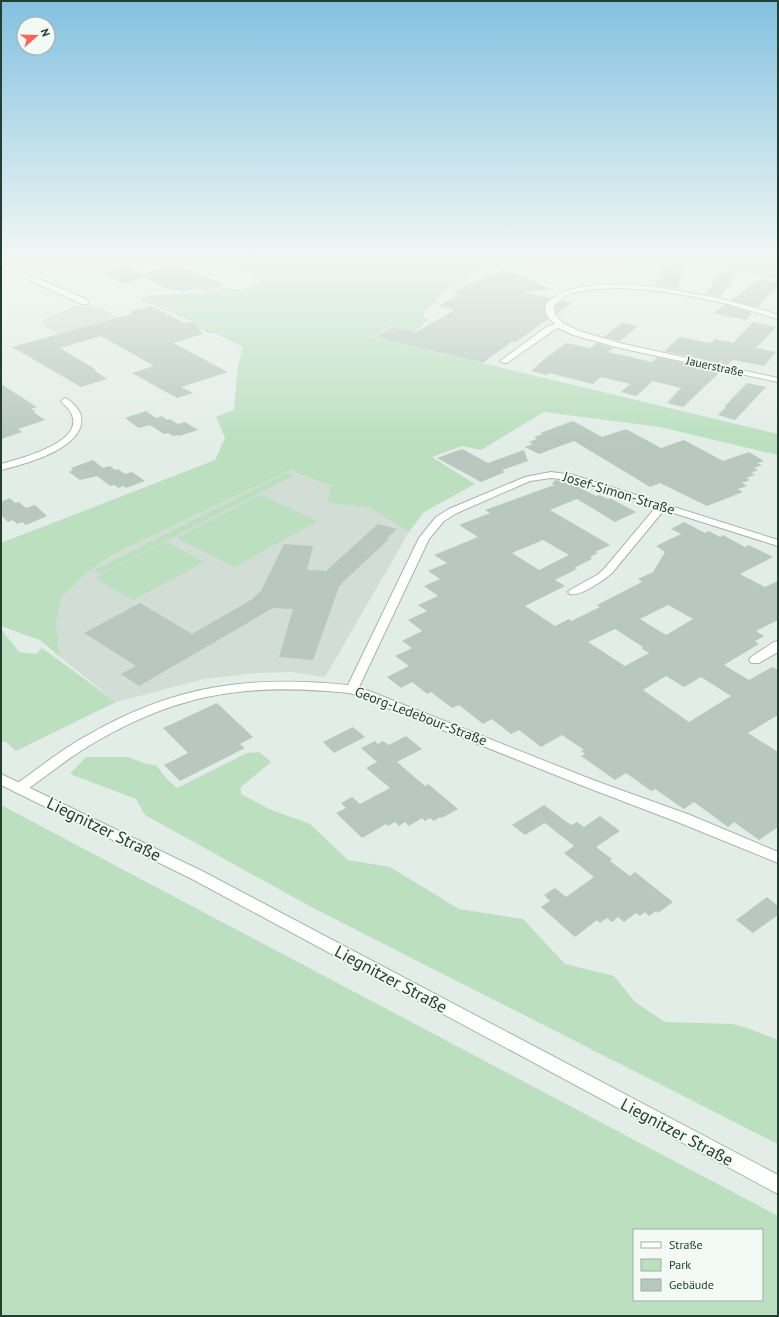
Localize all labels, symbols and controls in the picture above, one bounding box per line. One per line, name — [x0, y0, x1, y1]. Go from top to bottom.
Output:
north arrow — [16, 16, 56, 56]
text: N — [38, 27, 53, 38]
street label: Jauerstraße — [684, 352, 745, 379]
street label: Josef-Simon-Straße — [560, 467, 677, 519]
street label: Georg-Ledebour-Straße — [352, 682, 490, 750]
street label: Liegnitzer Straße — [43, 792, 165, 866]
street label: Liegnitzer Straße — [331, 940, 451, 1018]
street label: Liegnitzer Straße — [617, 1093, 737, 1171]
legend — [633, 1229, 763, 1301]
text: Straße — [669, 1237, 703, 1252]
text: Park — [669, 1257, 691, 1272]
text: Gebäude — [669, 1277, 714, 1292]

